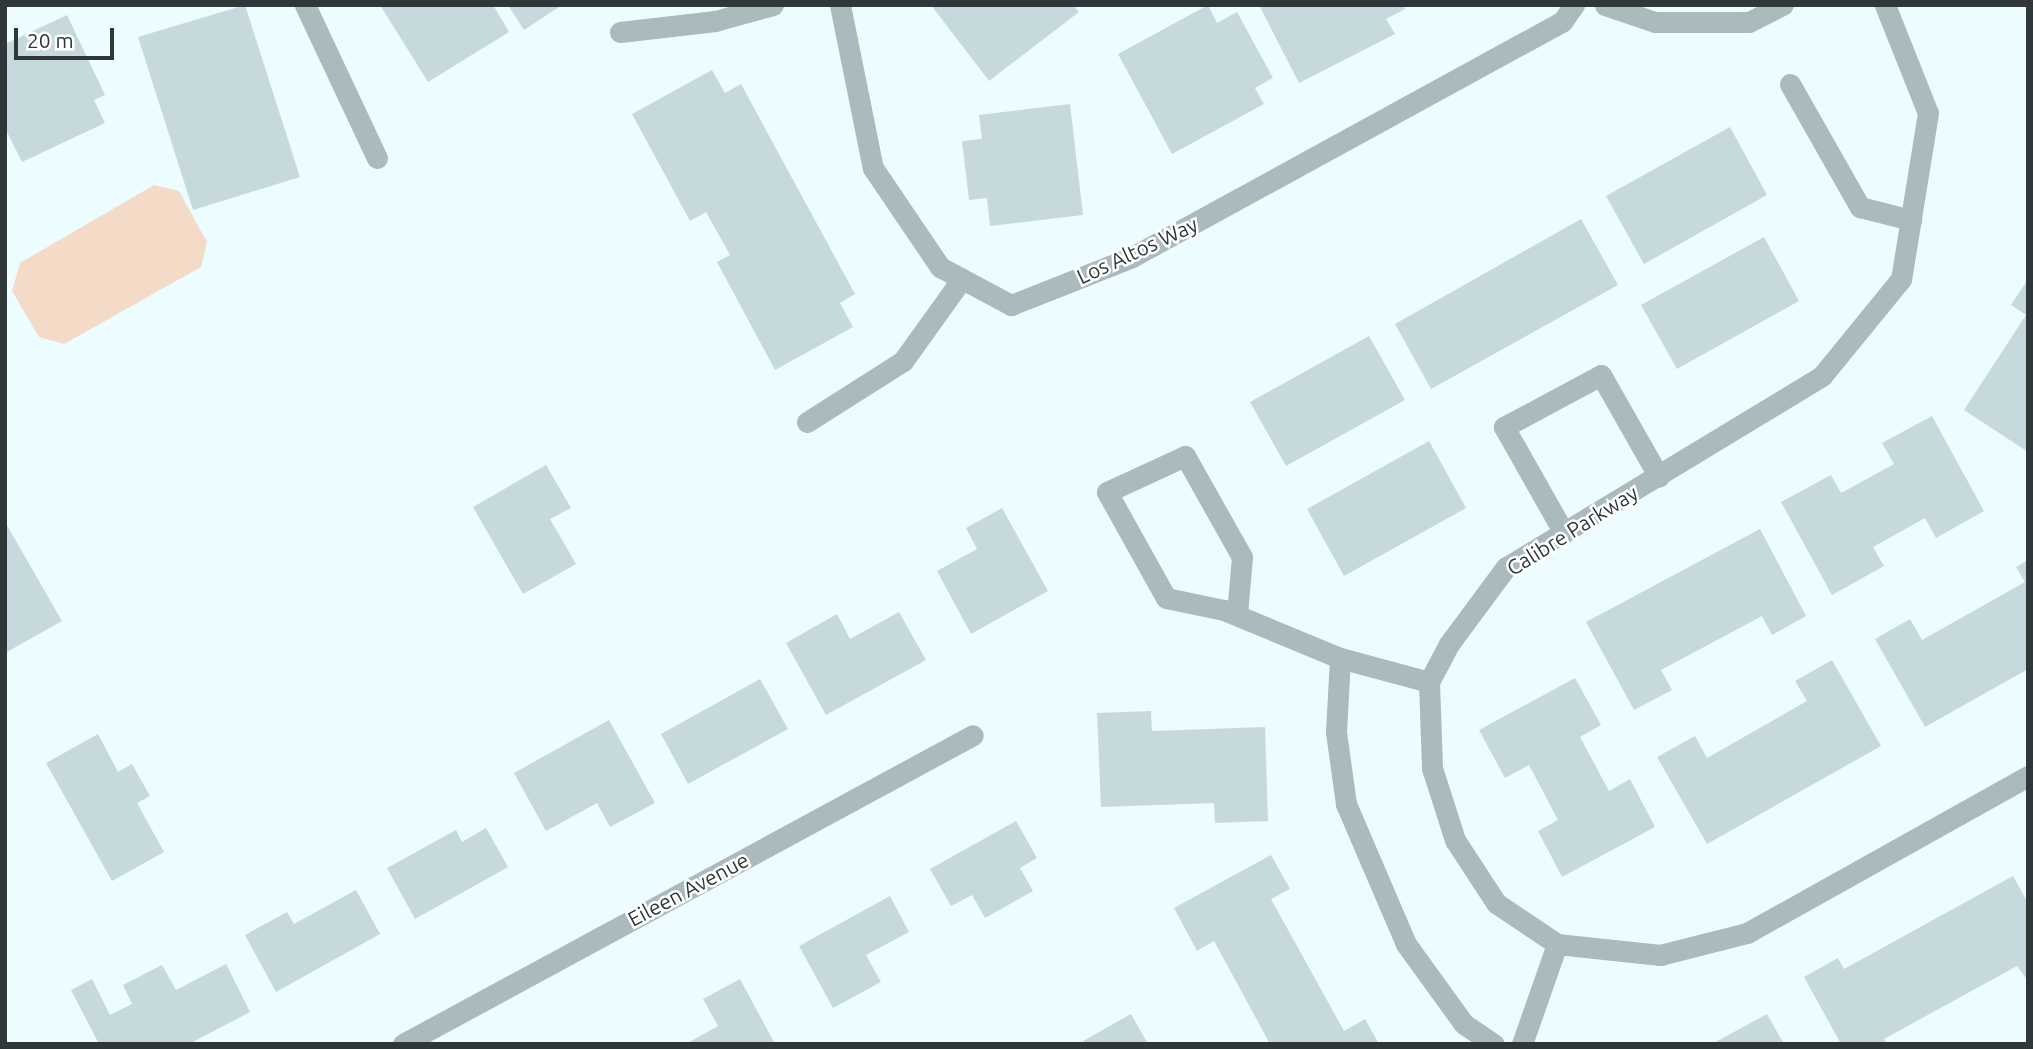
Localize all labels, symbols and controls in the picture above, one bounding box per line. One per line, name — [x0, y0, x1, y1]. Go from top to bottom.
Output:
scale bar — [18, 14, 117, 58]
text: 20 m — [27, 28, 74, 52]
street label: Los Altos Way — [1073, 211, 1201, 289]
street label: Calibre Parkway — [1502, 480, 1642, 580]
street label: Eileen Avenue — [623, 847, 753, 931]

